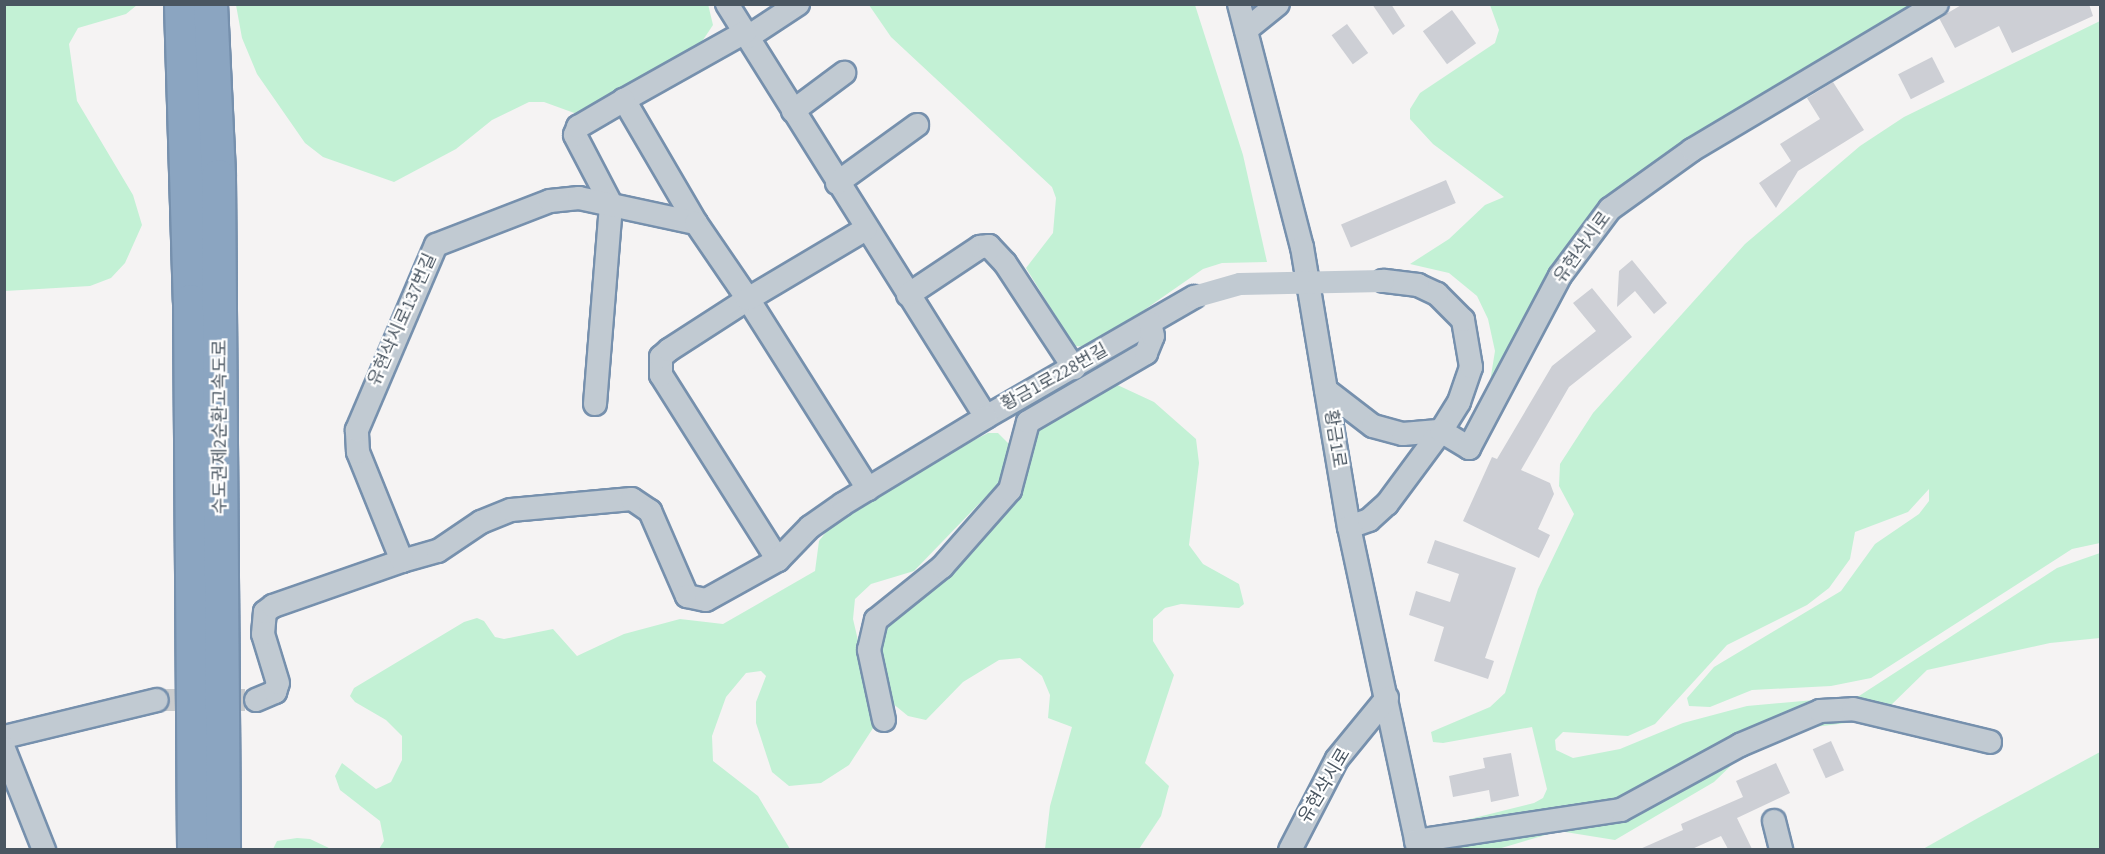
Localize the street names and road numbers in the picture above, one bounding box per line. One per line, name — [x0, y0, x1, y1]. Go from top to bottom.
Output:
street label: 유현삭시로 — [1550, 208, 1616, 288]
street label: 유현삭시로137번길 — [364, 250, 442, 390]
street label: 수도권제2순환고속도로 — [210, 340, 232, 514]
street label: 황금1로228번길 — [998, 340, 1112, 416]
street label: 황금1로 — [1319, 408, 1349, 470]
street label: 유현삭시로 — [1294, 745, 1356, 827]

